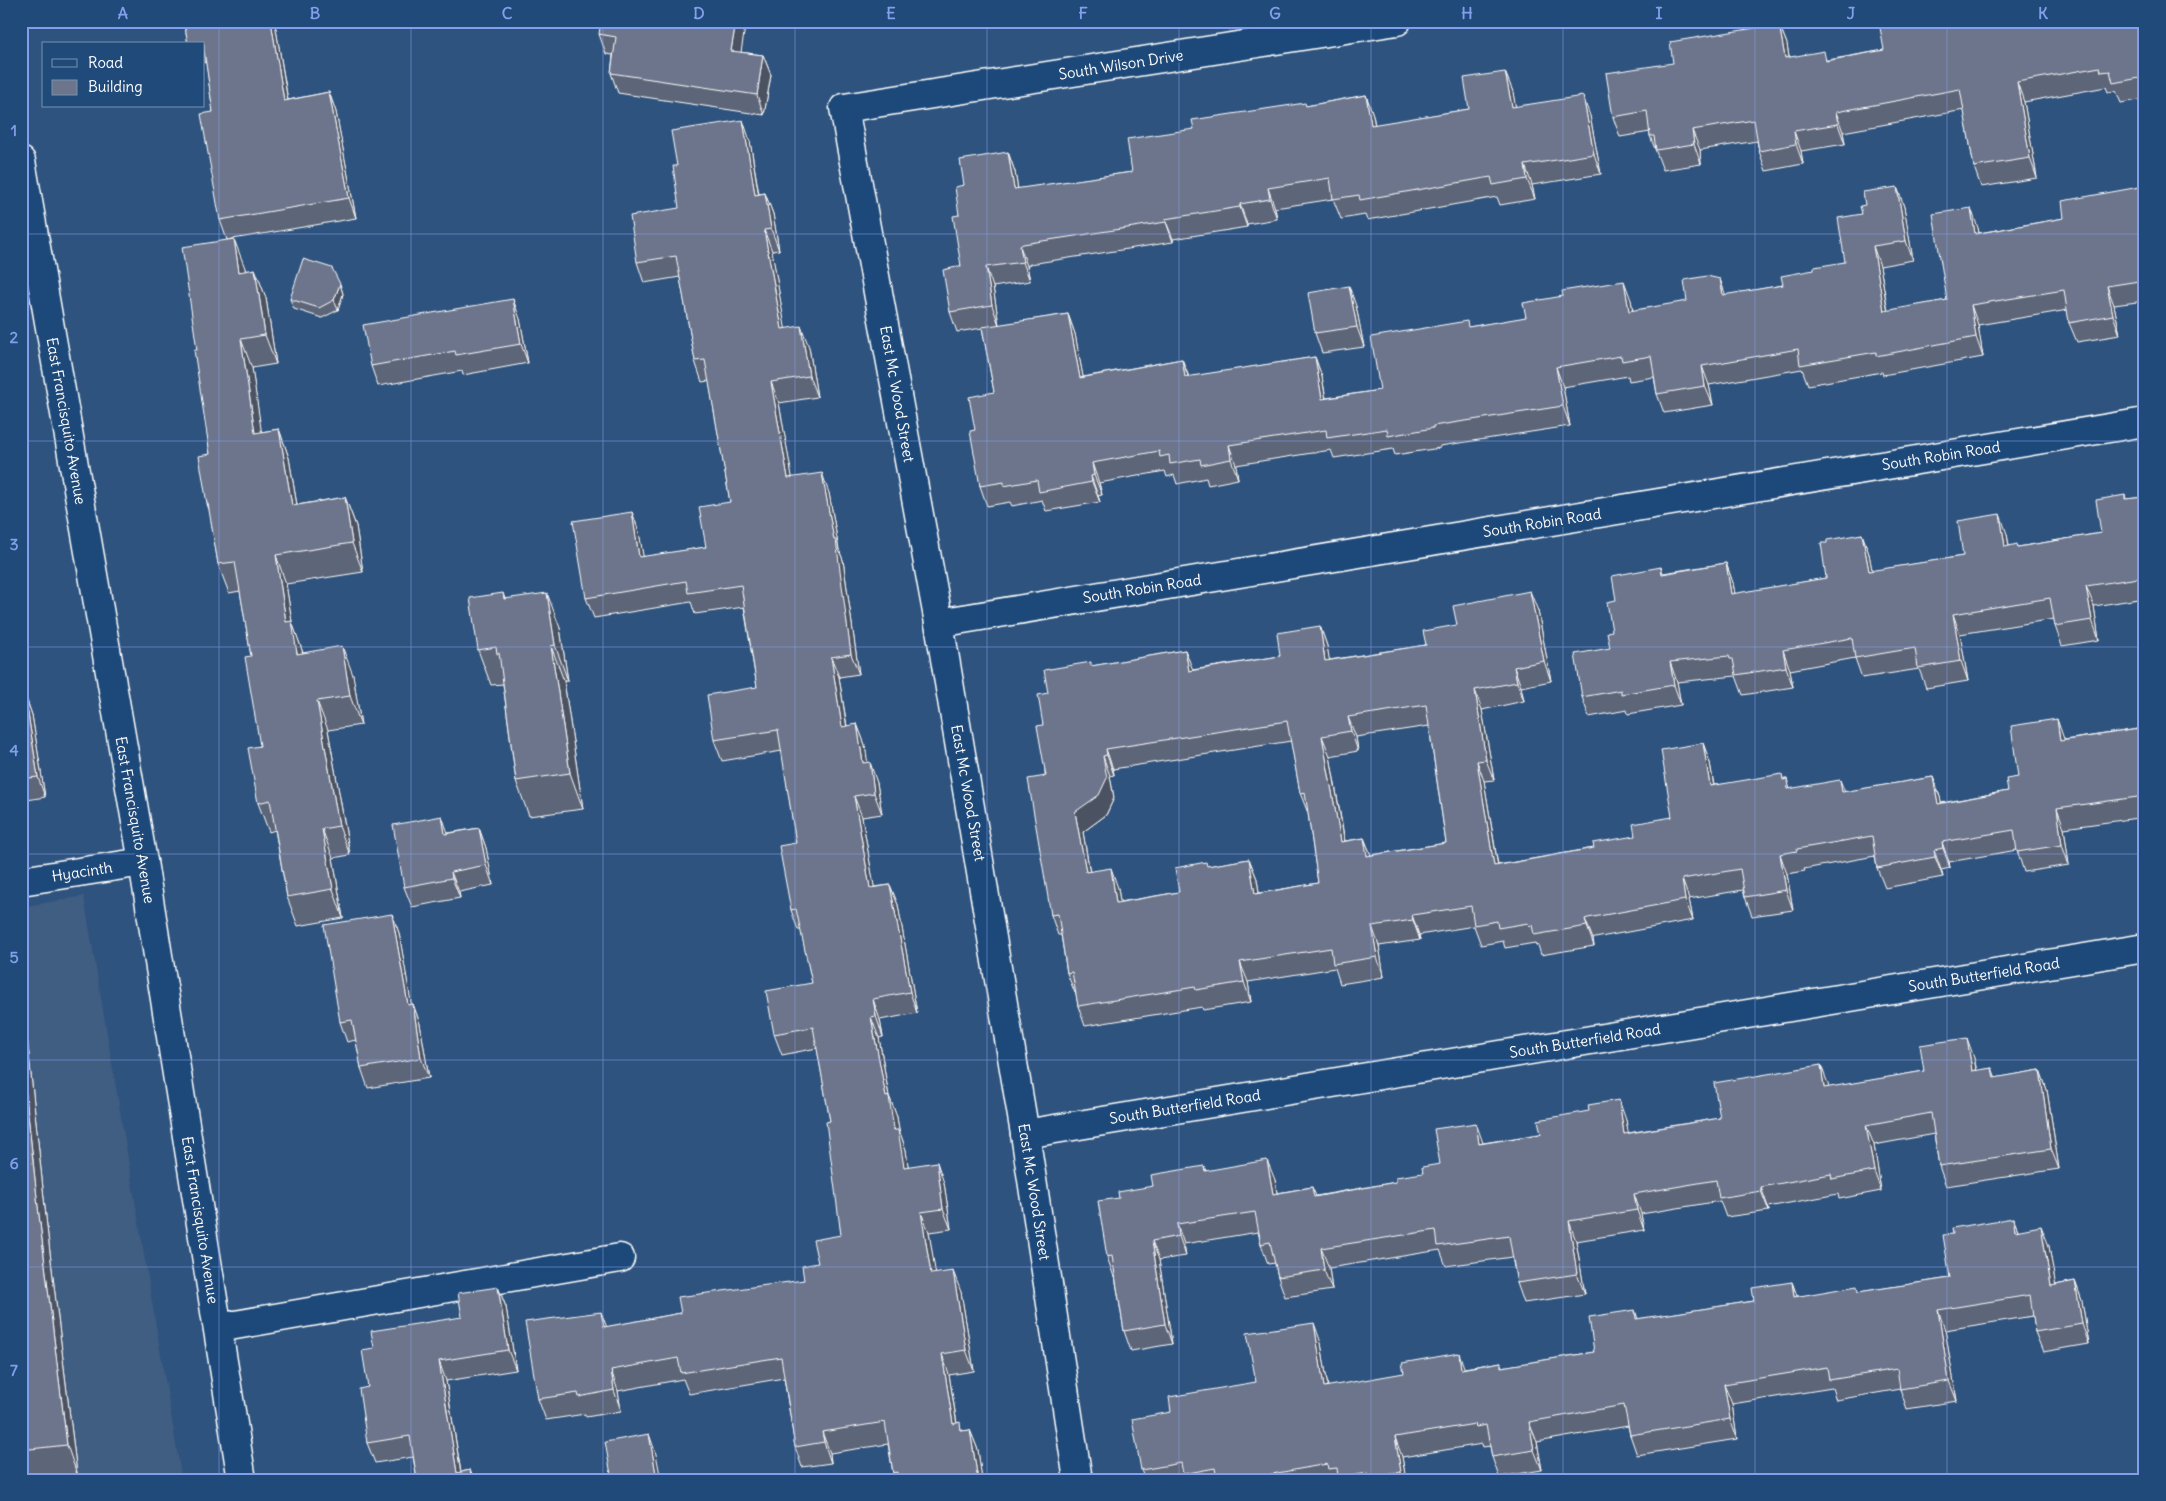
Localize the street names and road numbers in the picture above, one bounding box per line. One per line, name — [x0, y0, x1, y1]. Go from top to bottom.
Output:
street label: South Wilson Drive — [1057, 45, 1185, 84]
street label: East Mc Wood Street — [876, 324, 919, 464]
street label: East Francisquito Avenue — [42, 336, 91, 506]
street label: South Robin Road — [1880, 437, 2002, 474]
street label: South Robin Road — [1481, 504, 1603, 541]
street label: South Robin Road — [1081, 570, 1203, 607]
street label: East Mc Wood Street — [947, 723, 990, 863]
street label: East Francisquito Avenue — [111, 735, 160, 905]
street label: Hyacinth — [50, 857, 114, 886]
street label: South Butterfield Road — [1907, 953, 2061, 996]
street label: South Butterfield Road — [1508, 1019, 1662, 1062]
street label: South Butterfield Road — [1108, 1085, 1262, 1128]
street label: East Mc Wood Street — [1014, 1122, 1055, 1262]
street label: East Francisquito Avenue — [178, 1135, 223, 1305]

